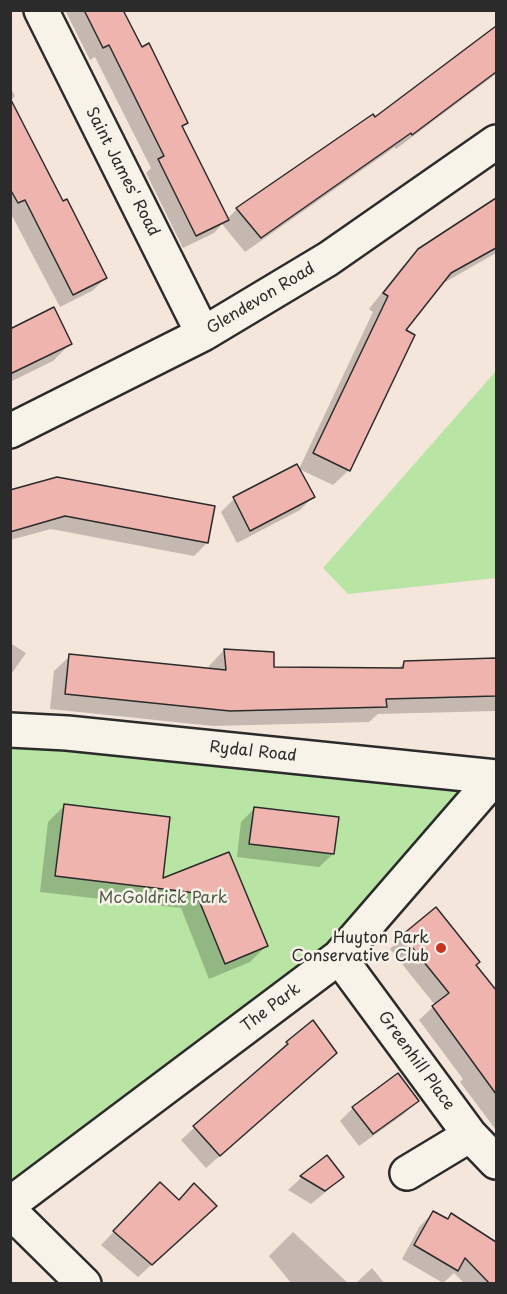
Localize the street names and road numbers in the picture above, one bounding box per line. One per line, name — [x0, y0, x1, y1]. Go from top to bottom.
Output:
street label: Saint James' Road — [81, 104, 163, 240]
street label: Glendevon Road — [204, 259, 318, 339]
street label: Rydal Road — [208, 738, 298, 766]
street label: The Park — [237, 979, 305, 1037]
street label: Greenhill Place — [374, 1008, 458, 1114]

